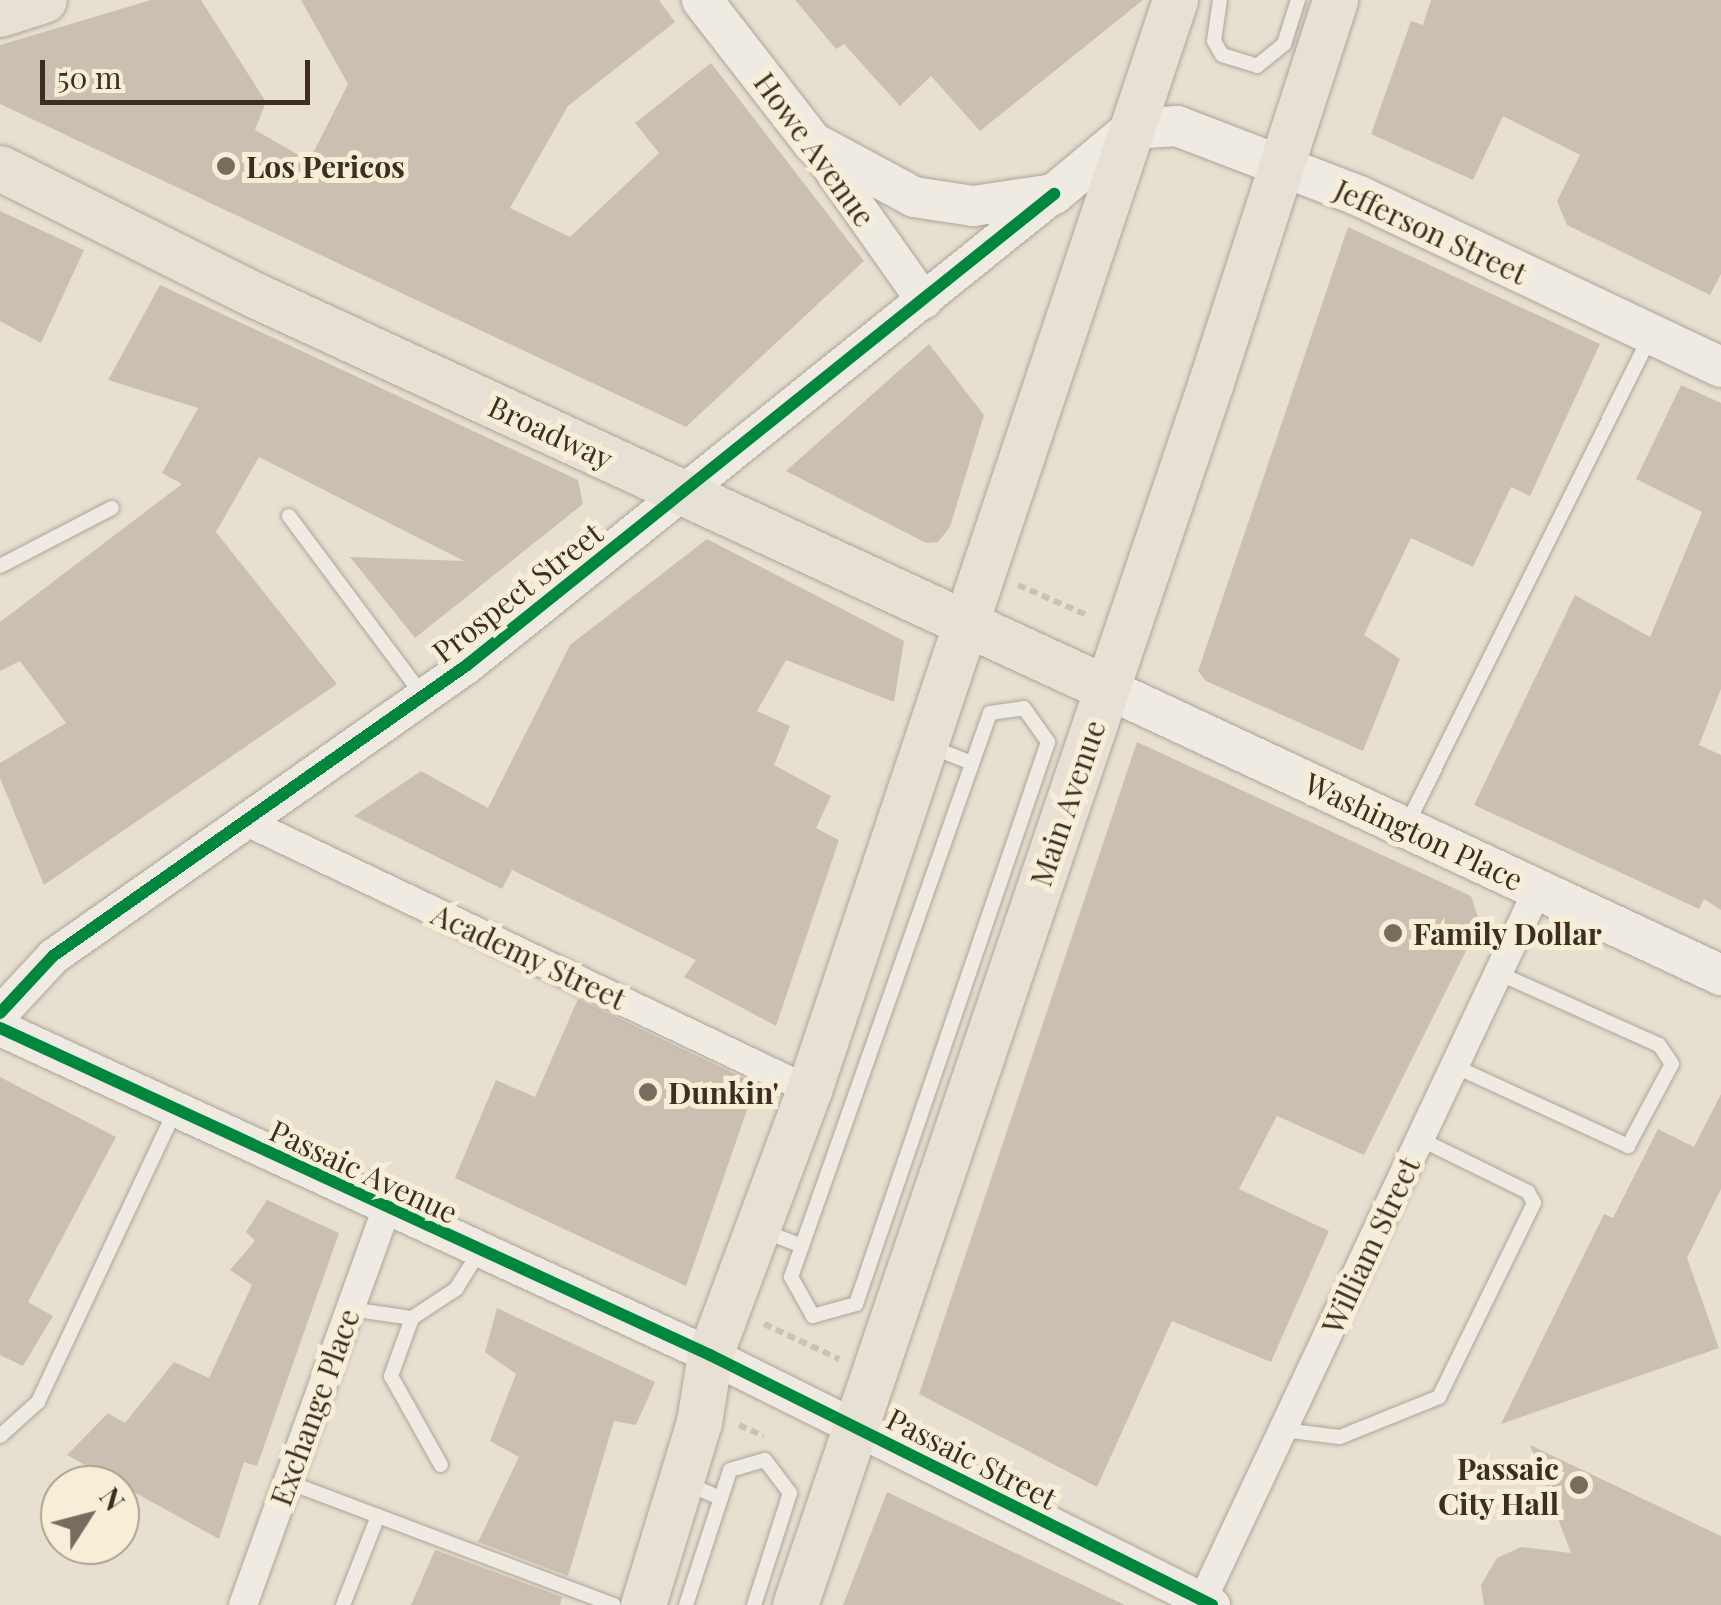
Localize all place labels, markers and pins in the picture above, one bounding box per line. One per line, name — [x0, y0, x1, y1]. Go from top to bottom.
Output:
place label: Los Pericos — [246, 148, 405, 184]
marker: Los Pericos — [215, 155, 237, 177]
place label: Family Dollar — [1413, 915, 1603, 951]
marker: Family Dollar — [1382, 922, 1404, 944]
place label: Dunkin' — [668, 1074, 779, 1110]
marker: Dunkin' — [637, 1081, 659, 1103]
place label: Passaic City Hall — [1437, 1450, 1559, 1520]
marker: Passaic City Hall — [1568, 1474, 1590, 1496]

